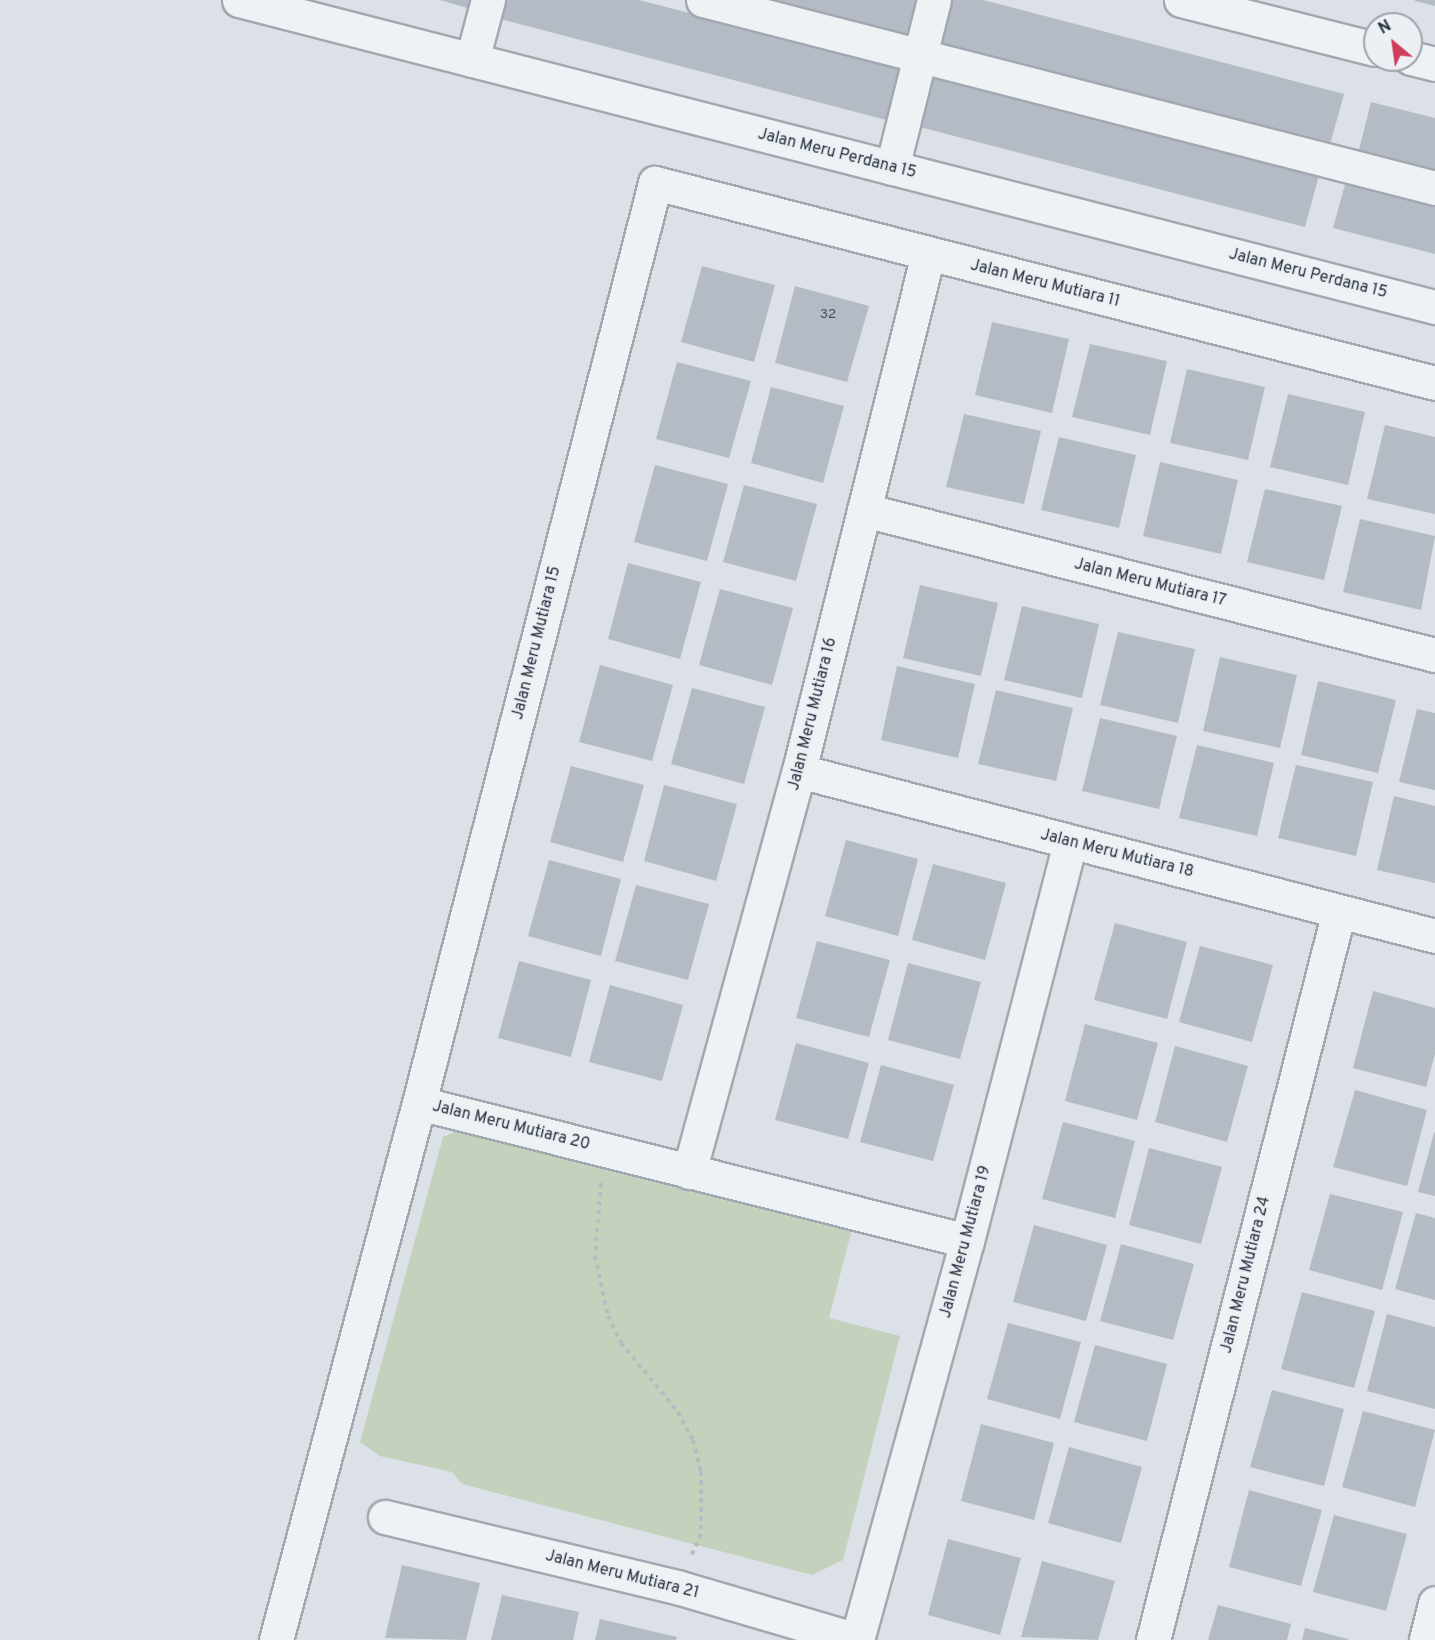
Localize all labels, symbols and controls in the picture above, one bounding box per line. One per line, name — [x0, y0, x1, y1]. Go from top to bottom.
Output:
north arrow — [1363, 12, 1423, 72]
text: N — [1375, 16, 1395, 40]
street label: Jalan Meru Perdana 15 — [756, 125, 918, 183]
street label: Jalan Meru Perdana 15 — [1227, 245, 1389, 303]
street label: Jalan Meru Mutiara 11 — [968, 256, 1122, 312]
house number: 32 — [820, 307, 836, 323]
street label: Jalan Meru Mutiara 17 — [1072, 555, 1228, 611]
street label: Jalan Meru Mutiara 15 — [509, 564, 565, 722]
street label: Jalan Meru Mutiara 16 — [785, 635, 841, 793]
street label: Jalan Meru Mutiara 18 — [1038, 826, 1196, 882]
street label: Jalan Meru Mutiara 20 — [430, 1097, 592, 1155]
street label: Jalan Meru Mutiara 19 — [936, 1164, 996, 1320]
street label: Jalan Meru Mutiara 24 — [1217, 1194, 1275, 1356]
street label: Jalan Meru Mutiara 21 — [543, 1547, 701, 1603]

